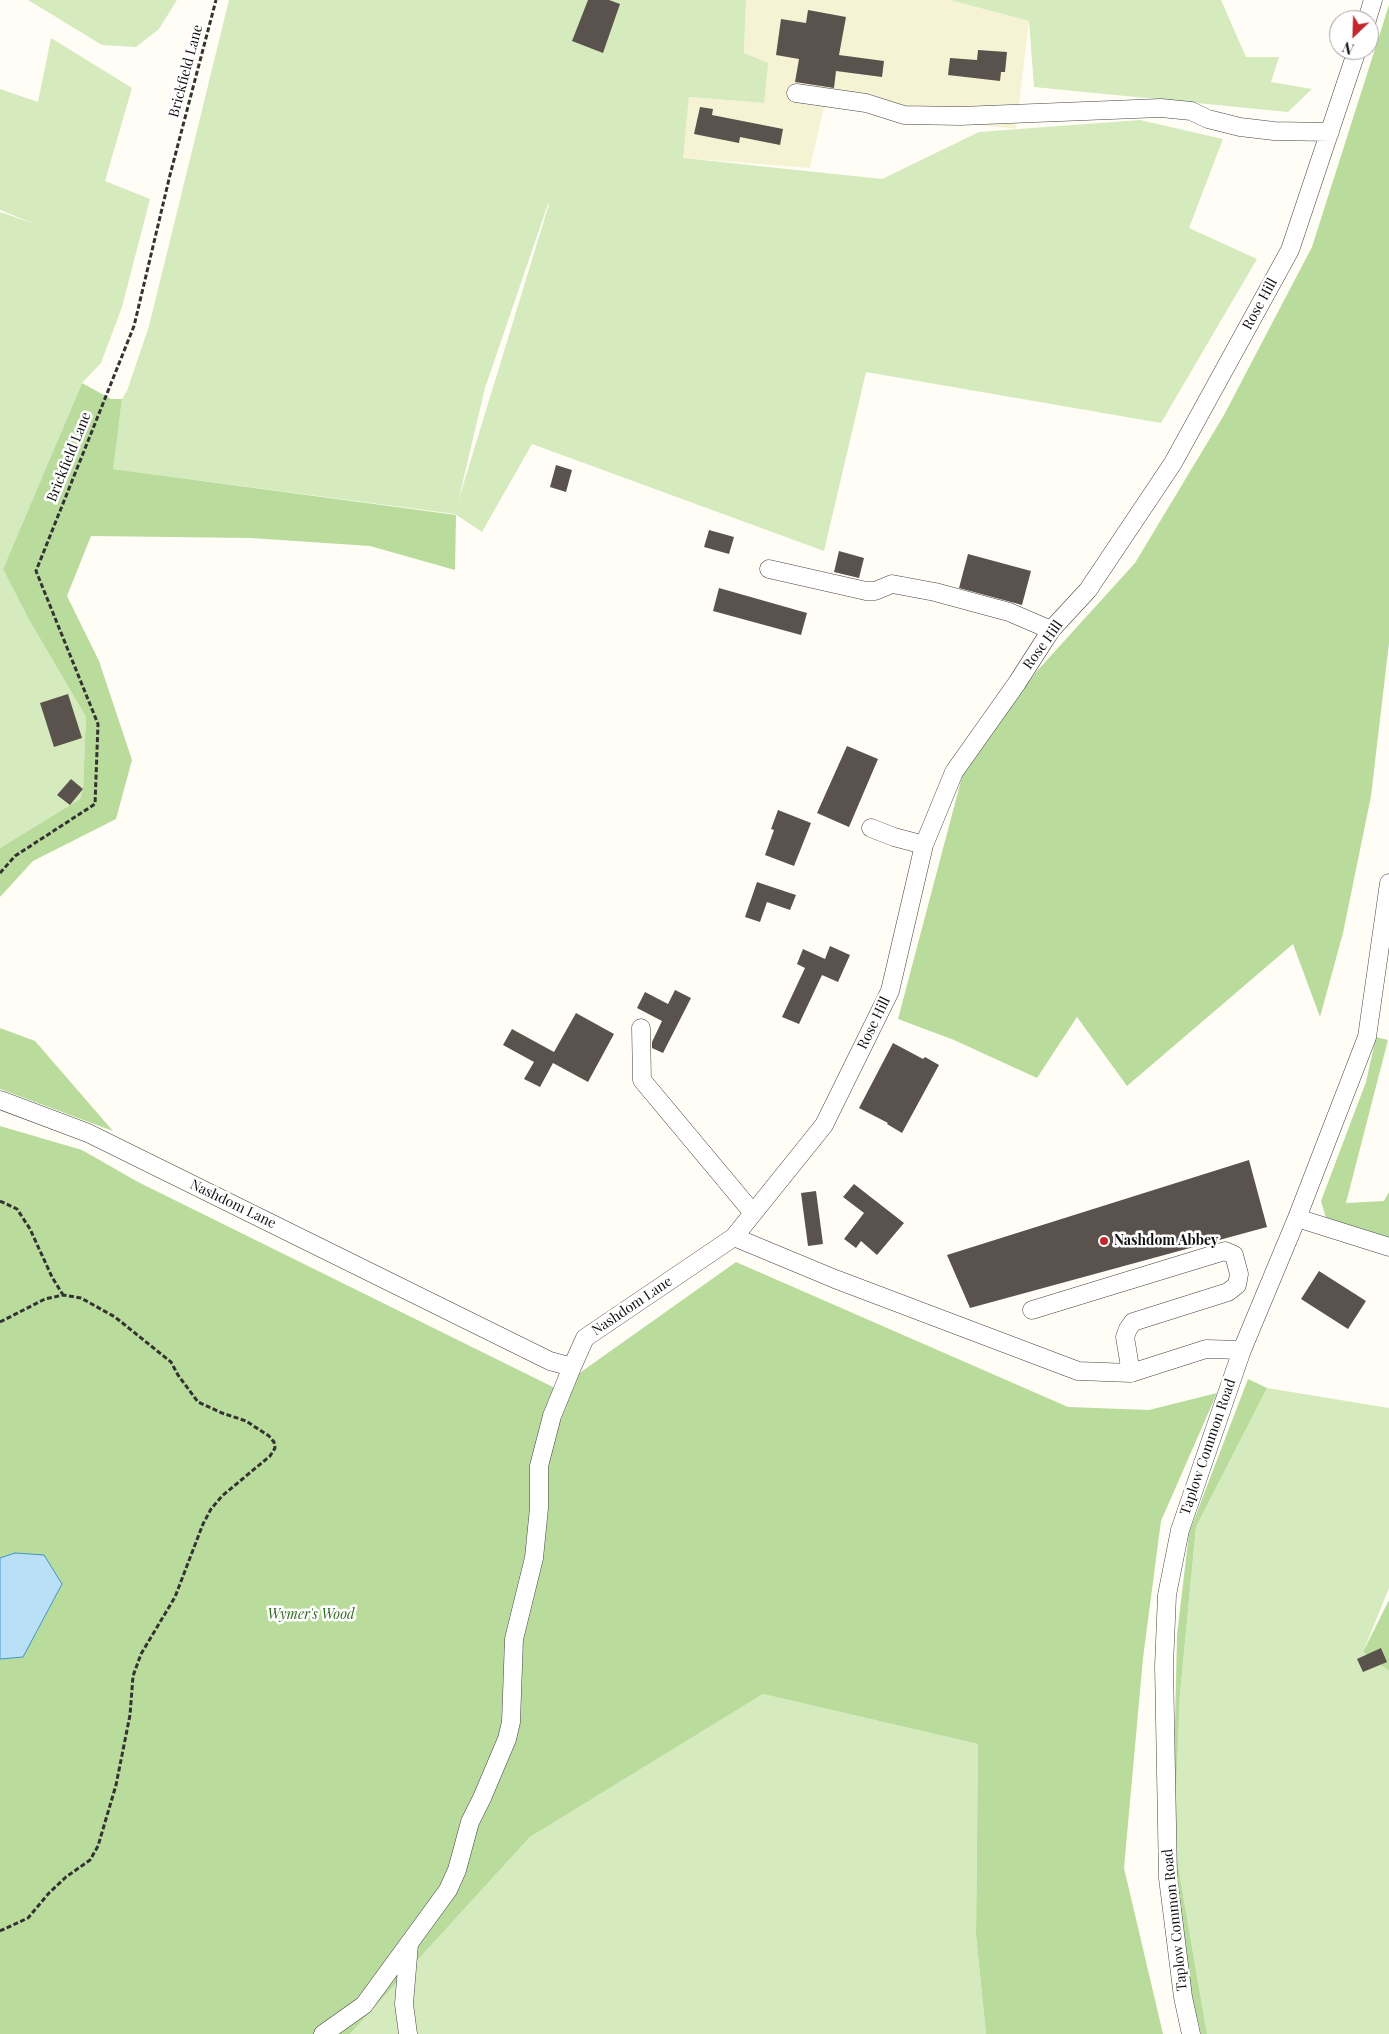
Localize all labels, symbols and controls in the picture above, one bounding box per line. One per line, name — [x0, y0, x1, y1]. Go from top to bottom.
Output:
north arrow — [1329, 10, 1379, 60]
street label: Brickfield Lane — [166, 23, 206, 119]
text: N — [1340, 38, 1357, 59]
street label: Rose Hill — [1239, 275, 1281, 333]
street label: Brickfield Lane — [43, 410, 95, 504]
street label: Rose Hill — [1020, 617, 1066, 673]
street label: Rose Hill — [854, 994, 894, 1052]
street label: Nashdom Lane — [187, 1176, 279, 1232]
place label: Nashdom Abbey — [1114, 1233, 1218, 1249]
marker: Nashdom Abbey — [1098, 1235, 1110, 1247]
street label: Nashdom Lane — [589, 1273, 675, 1339]
street label: Taplow Common Road — [1177, 1377, 1239, 1517]
park label: Wymer's Wood — [267, 1607, 355, 1623]
street label: Taplow Common Road — [1159, 1848, 1191, 1992]

